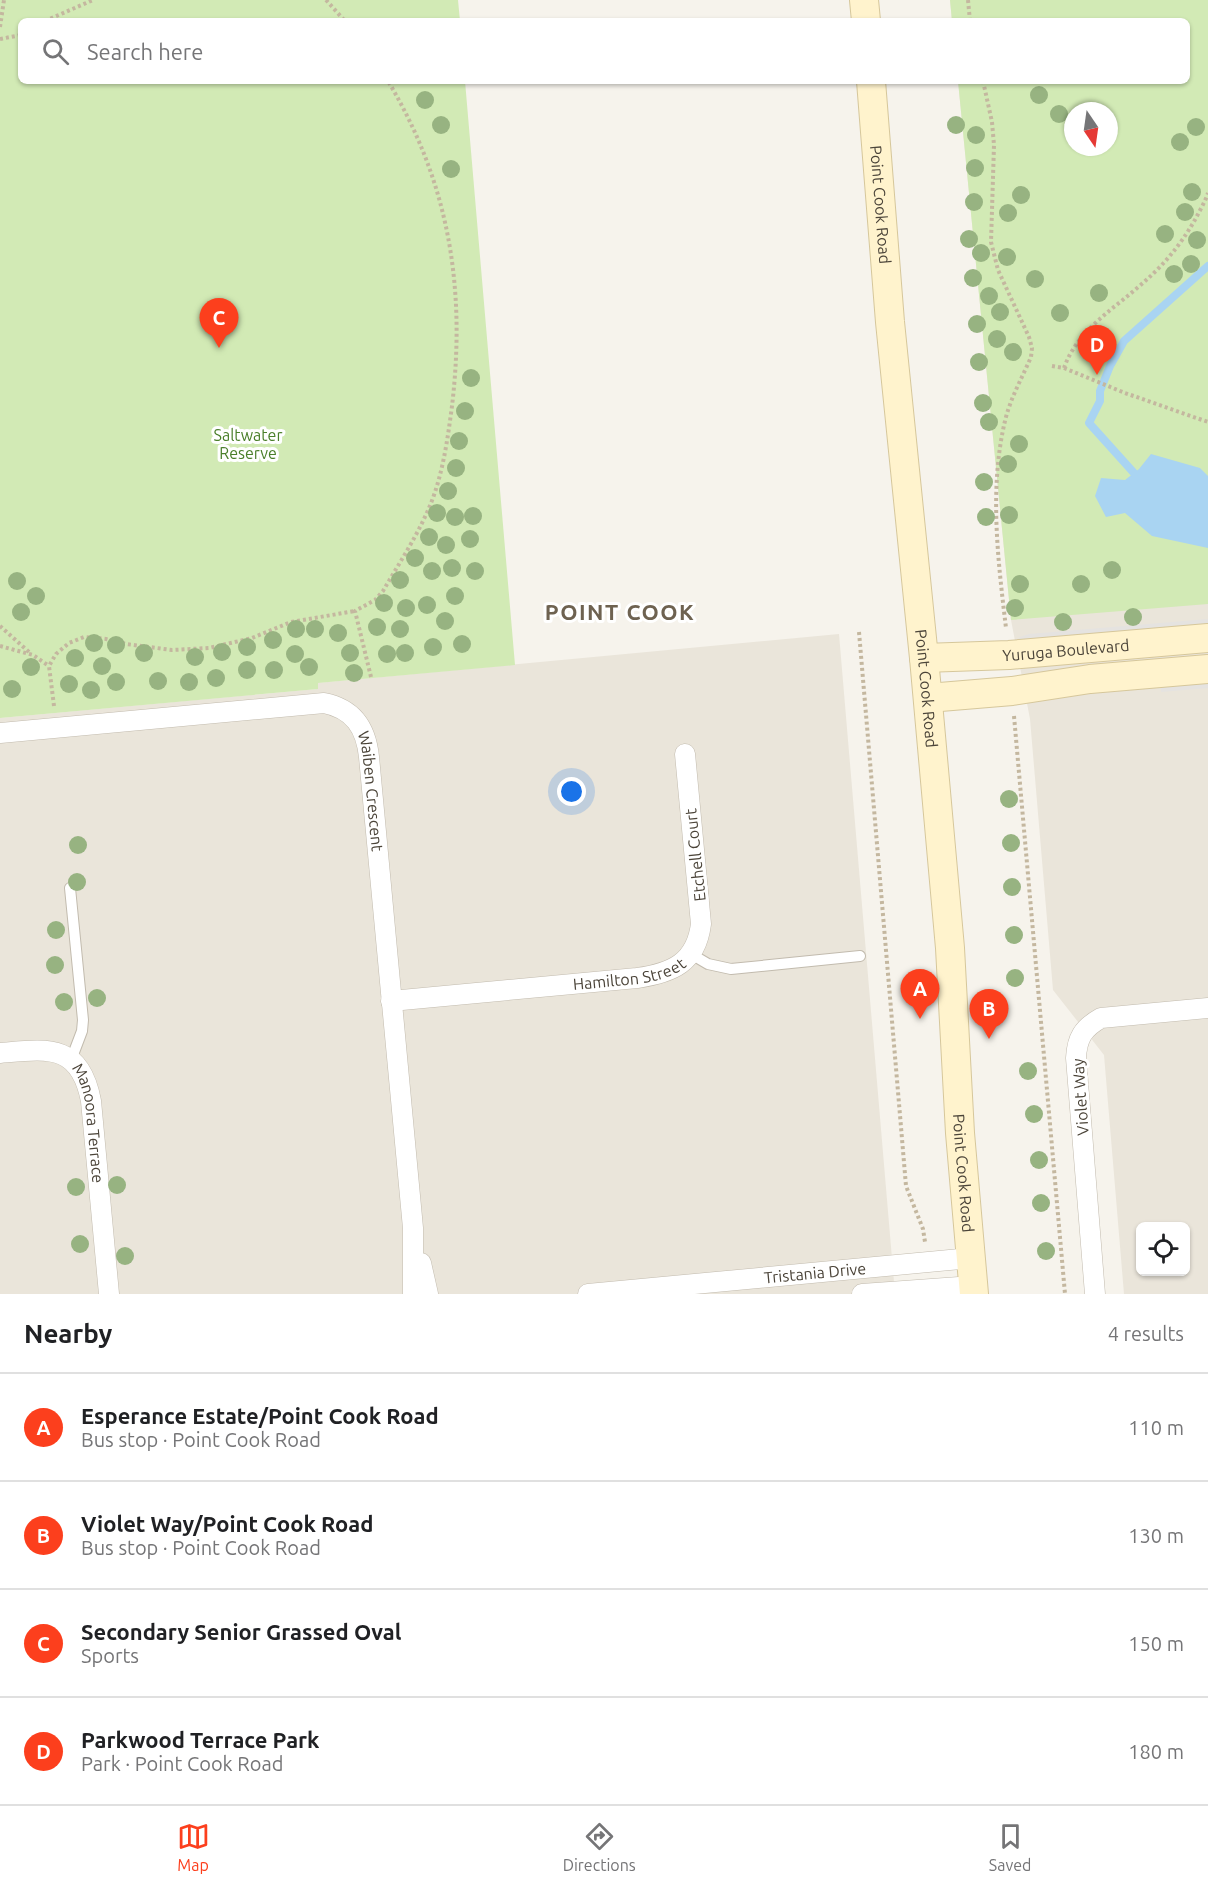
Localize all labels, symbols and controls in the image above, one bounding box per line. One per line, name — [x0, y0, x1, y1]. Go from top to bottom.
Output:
search box — [18, 18, 1190, 84]
icon: search — [39, 35, 72, 68]
text: Search here — [87, 39, 203, 64]
north arrow — [1064, 102, 1118, 156]
street label: Point Cook Road — [867, 145, 894, 265]
pin: C — [200, 298, 238, 348]
pin: D — [1078, 326, 1116, 375]
park label: Saltwater Reserve — [214, 426, 282, 462]
district label: POINT COOK — [545, 599, 695, 624]
street label: Point Cook Road — [912, 628, 941, 748]
street label: Yuruga Boulevard — [1002, 636, 1130, 664]
street label: Waiben Crescent — [355, 729, 387, 853]
your location — [557, 777, 586, 806]
street label: Etchell Court — [681, 807, 709, 902]
street label: Hamilton Street — [572, 954, 690, 993]
pin: A — [900, 970, 940, 1019]
pin: B — [970, 990, 1008, 1039]
street label: Violet Way — [1068, 1058, 1092, 1136]
street label: Manoora Terrace — [69, 1060, 108, 1184]
street label: Point Cook Road — [950, 1113, 978, 1233]
map controls — [1136, 1222, 1190, 1276]
button: locate — [1136, 1222, 1190, 1276]
street label: Tristania Drive — [763, 1259, 867, 1286]
text: Nearby — [24, 1319, 112, 1348]
text: 4 results — [1108, 1322, 1184, 1345]
text: Esperance Estate/Point Cook Road — [81, 1403, 439, 1428]
text: A — [36, 1416, 51, 1439]
text: 110 m — [1128, 1416, 1184, 1439]
text: Bus stop · Point Cook Road — [81, 1428, 321, 1451]
text: Violet Way/Point Cook Road — [81, 1511, 373, 1536]
text: B — [37, 1524, 50, 1547]
text: 130 m — [1128, 1524, 1184, 1547]
text: Bus stop · Point Cook Road — [81, 1536, 321, 1559]
text: Secondary Senior Grassed Oval — [81, 1619, 401, 1644]
text: C — [37, 1632, 50, 1655]
text: 150 m — [1128, 1632, 1184, 1655]
text: Sports — [81, 1644, 139, 1667]
text: Parkwood Terrace Park — [81, 1727, 319, 1752]
text: D — [36, 1740, 51, 1763]
text: 180 m — [1128, 1740, 1184, 1763]
text: Park · Point Cook Road — [81, 1752, 283, 1775]
tab: Map — [177, 1820, 210, 1874]
tab: Directions — [563, 1820, 636, 1874]
tab: Saved — [989, 1820, 1031, 1874]

